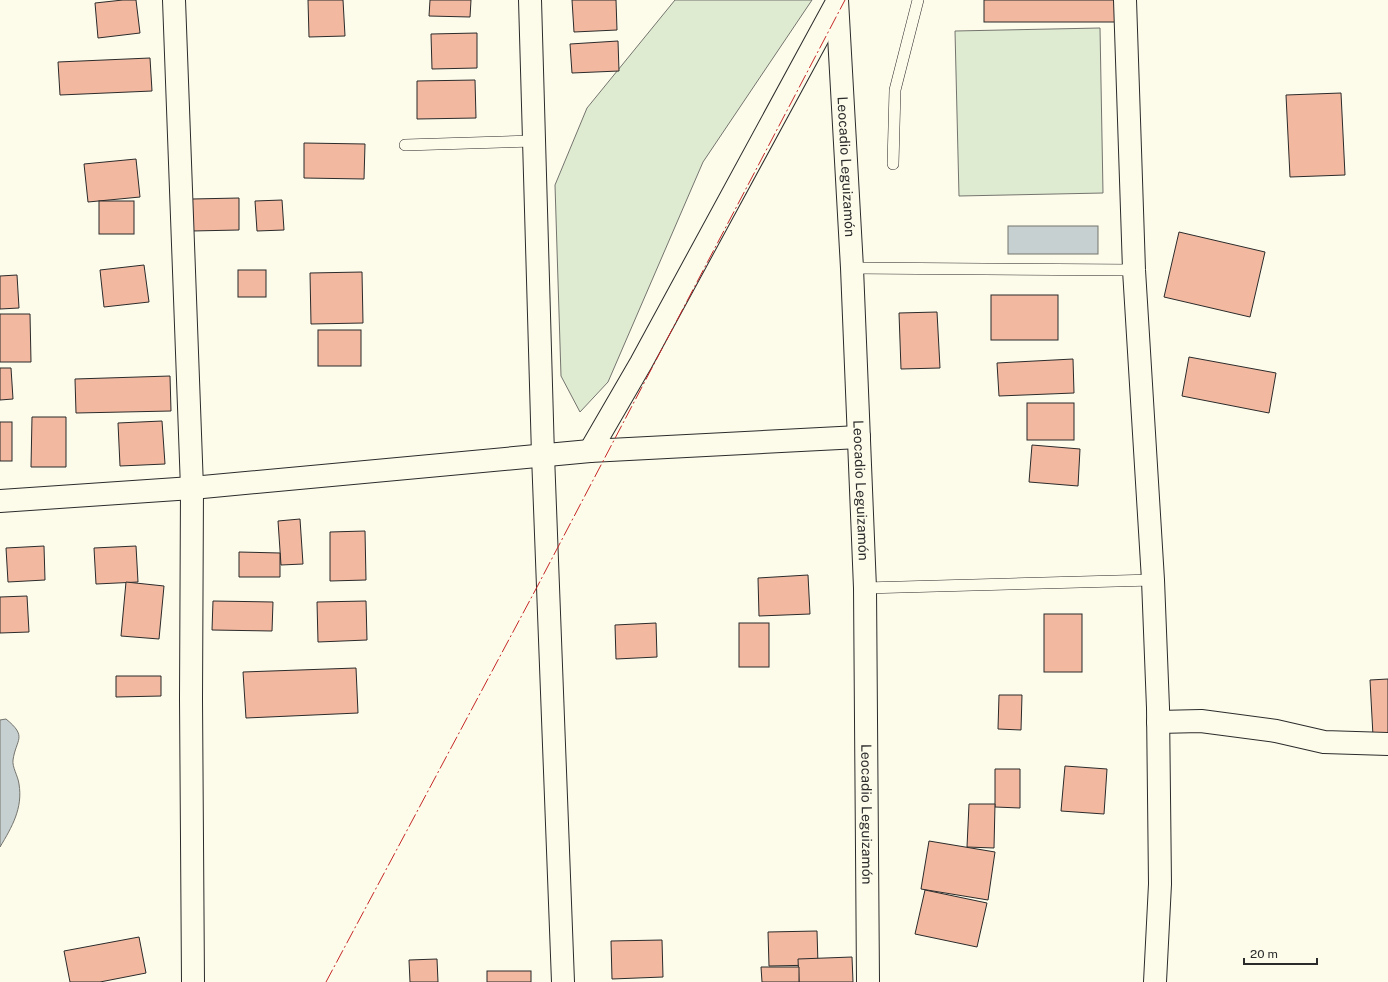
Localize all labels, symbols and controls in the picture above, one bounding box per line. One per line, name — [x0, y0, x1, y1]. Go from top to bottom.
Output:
street label: Leocadio Leguizamón — [834, 96, 858, 237]
street label: Leocadio Leguizamón — [850, 420, 872, 561]
street label: Leocadio Leguizamón — [858, 744, 875, 885]
scale bar — [1244, 940, 1317, 966]
text: 20 m — [1250, 947, 1278, 961]

